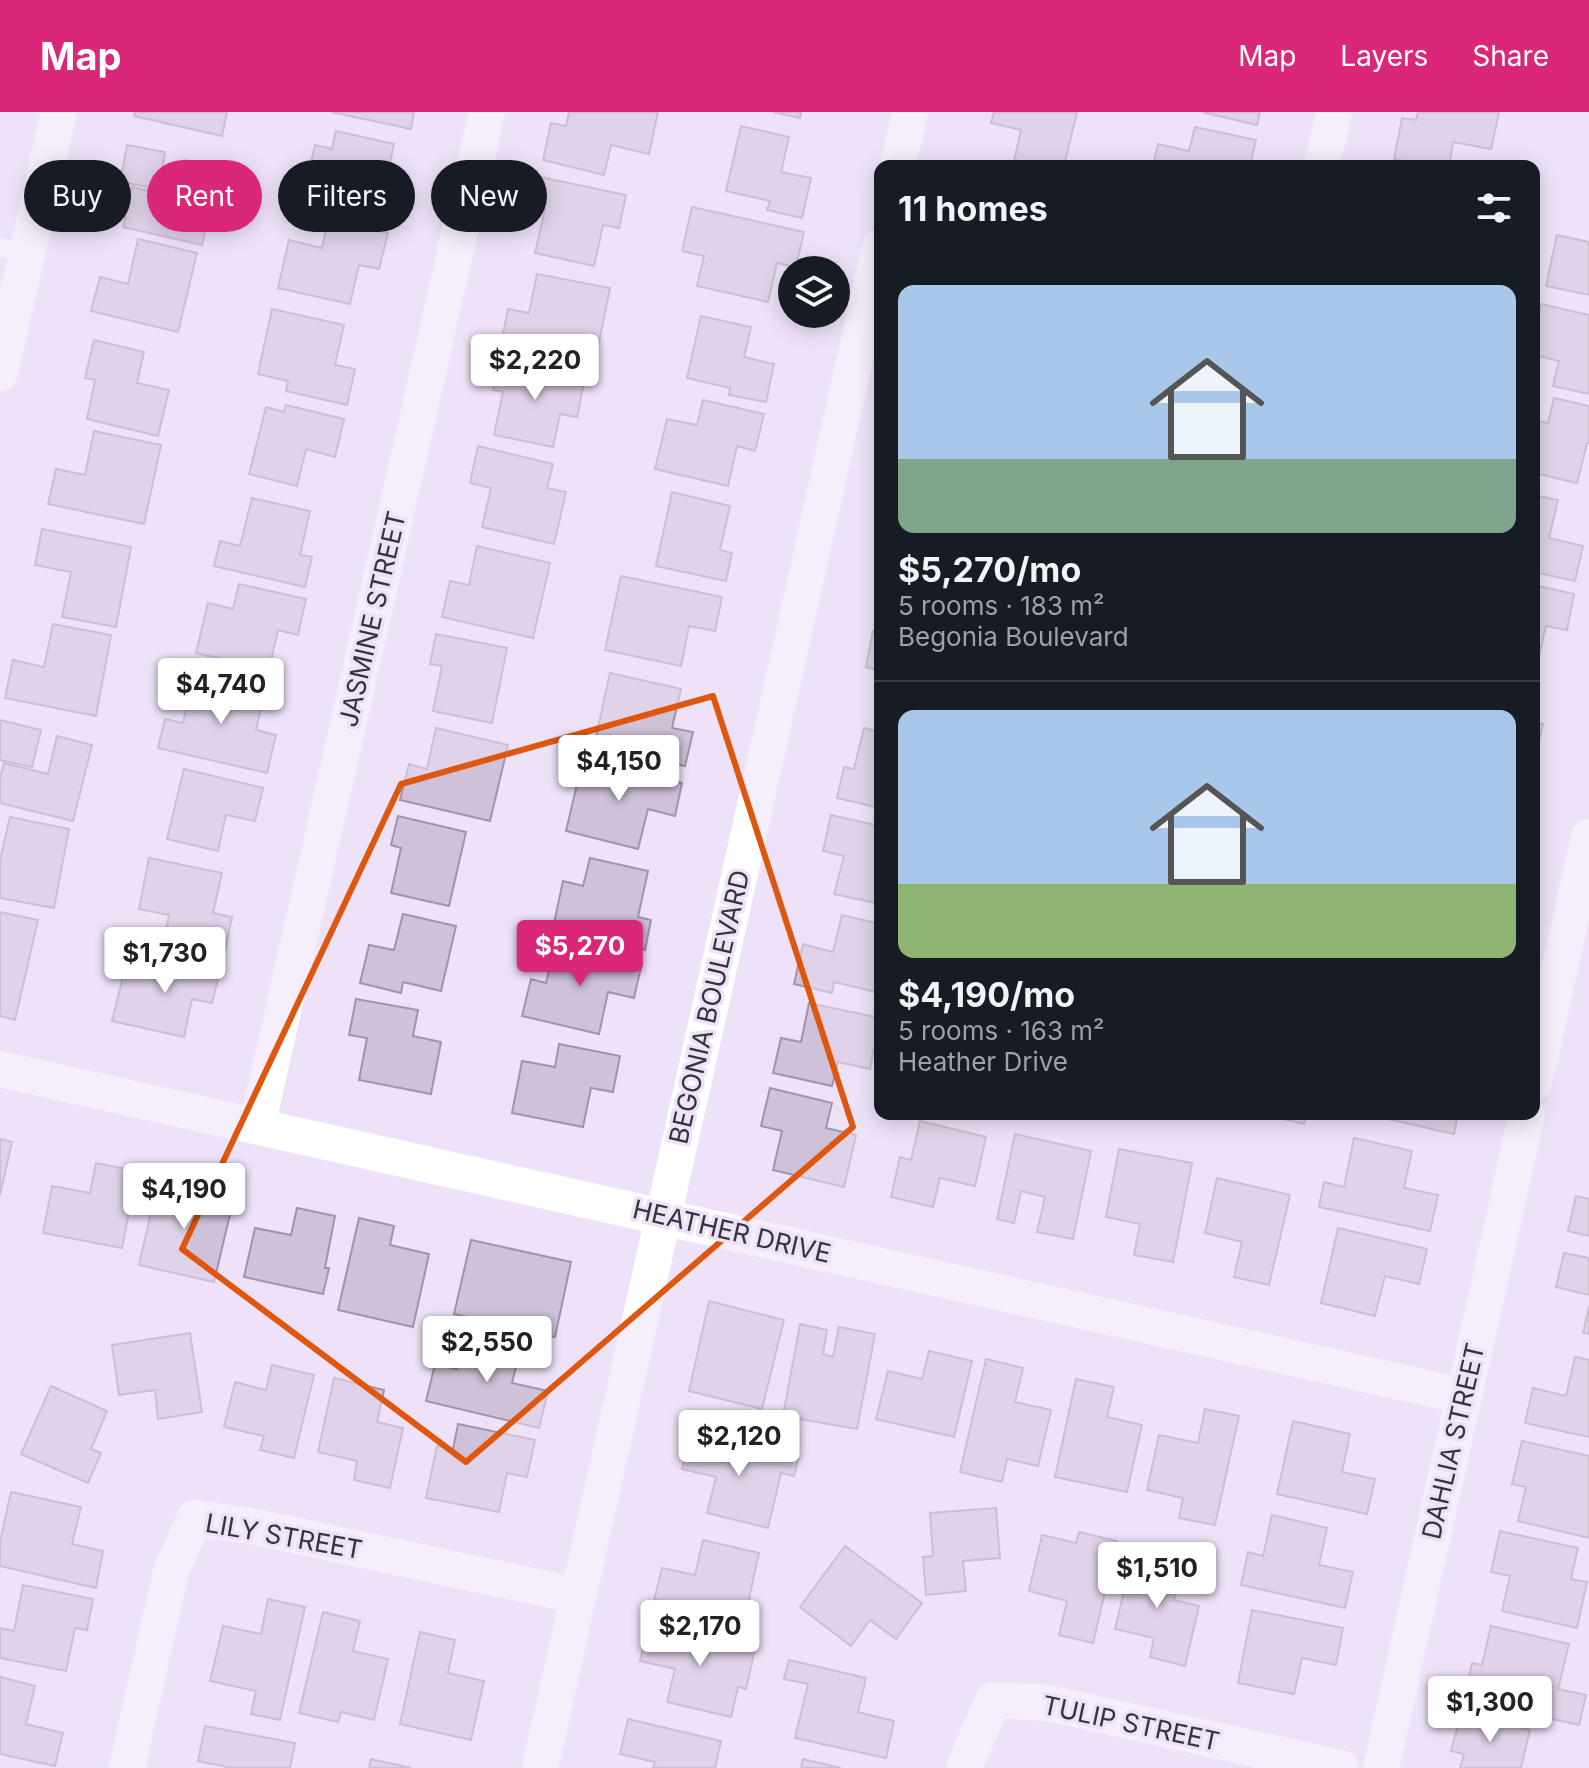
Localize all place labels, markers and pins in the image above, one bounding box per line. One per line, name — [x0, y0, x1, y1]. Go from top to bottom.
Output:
pin: $2,220 — [470, 334, 600, 402]
pin: $4,740 — [156, 658, 286, 726]
pin: $4,150 — [554, 735, 684, 803]
pin: $5,270 — [515, 920, 645, 988]
pin: $1,730 — [100, 927, 230, 995]
pin: $4,190 — [119, 1163, 249, 1231]
pin: $2,550 — [422, 1316, 552, 1384]
pin: $2,120 — [674, 1410, 804, 1478]
pin: $1,510 — [1092, 1542, 1222, 1610]
pin: $2,170 — [635, 1600, 765, 1668]
pin: $1,300 — [1425, 1676, 1555, 1744]

